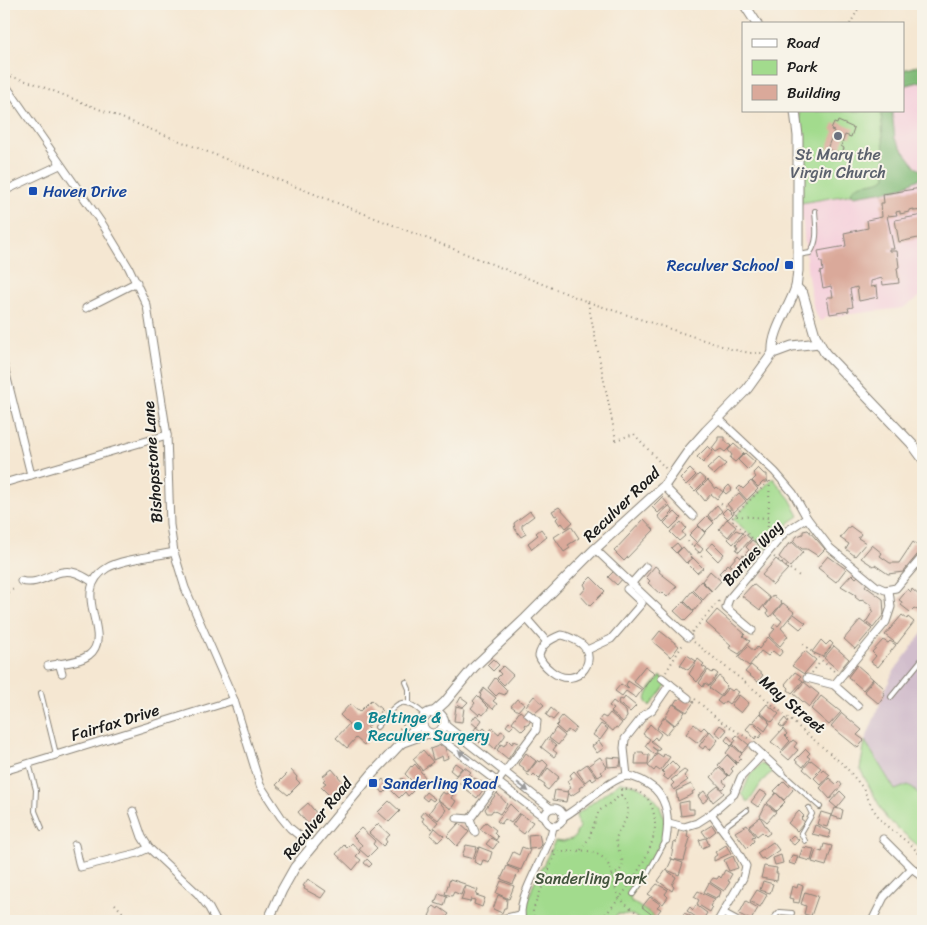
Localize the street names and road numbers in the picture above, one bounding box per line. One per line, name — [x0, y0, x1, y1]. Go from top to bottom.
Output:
street label: Bishopstone Lane — [134, 400, 171, 524]
street label: Reculver Road — [576, 458, 668, 549]
street label: Barnes Way — [715, 513, 791, 593]
street label: May Street — [753, 668, 833, 741]
street label: Fairfax Drive — [67, 695, 163, 750]
street label: Reculver Road — [275, 769, 361, 866]

